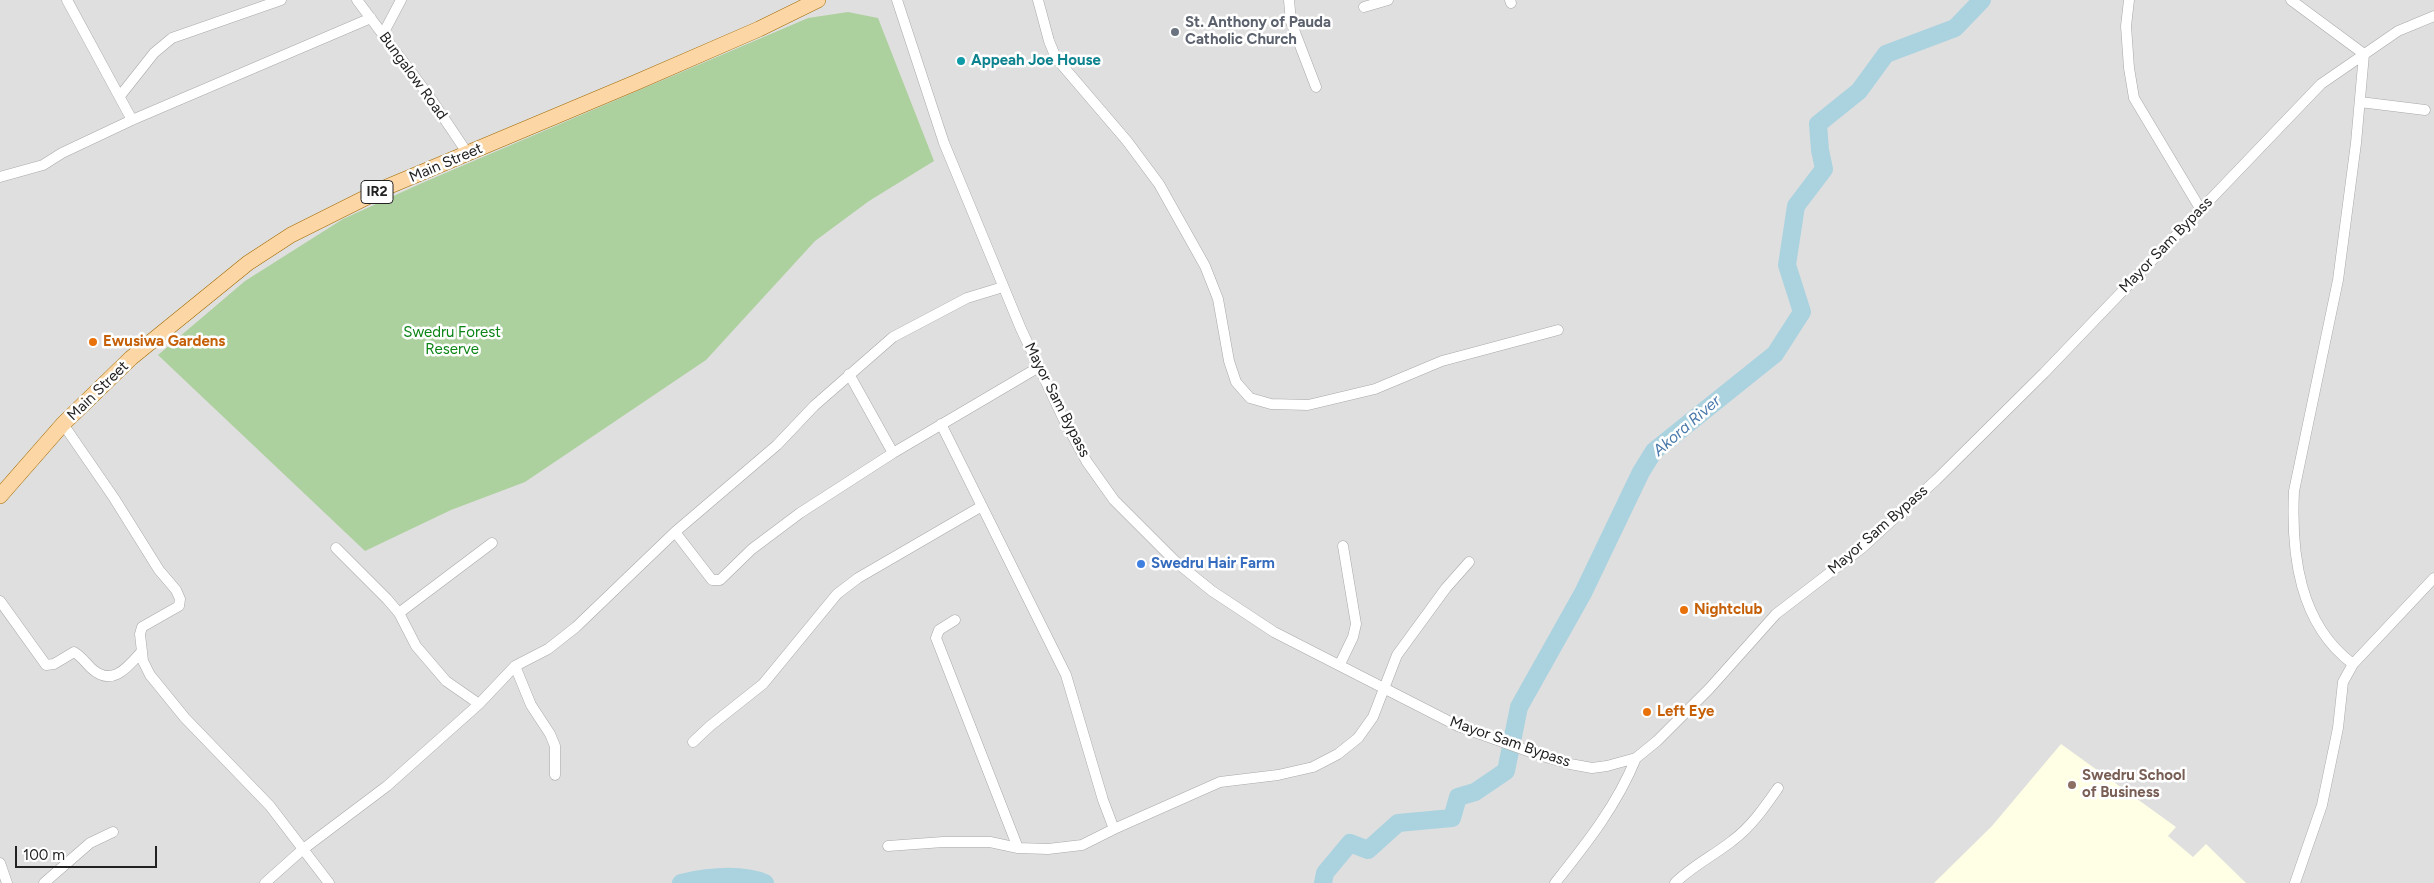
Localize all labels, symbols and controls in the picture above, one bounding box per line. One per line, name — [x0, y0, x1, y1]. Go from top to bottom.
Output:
place label: St. Anthony of Pauda Catholic Church — [1185, 14, 1331, 49]
marker: St. Anthony of Pauda Catholic Church — [1169, 26, 1181, 38]
street label: Bungalow Road — [375, 29, 451, 123]
place label: Appeah Joe House — [971, 52, 1101, 70]
marker: Appeah Joe House — [955, 55, 967, 67]
street label: Main Street — [407, 139, 485, 187]
road number: IR2 — [361, 180, 393, 203]
street label: Mayor Sam Bypass — [2116, 193, 2216, 297]
park label: Swedru Forest Reserve — [403, 324, 501, 359]
place label: Ewusiwa Gardens — [103, 333, 225, 351]
marker: Ewusiwa Gardens — [87, 336, 99, 348]
street label: Mayor Sam Bypass — [1020, 340, 1094, 460]
street label: Main Street — [64, 357, 132, 425]
water label: Akora River — [1650, 392, 1724, 460]
street label: Mayor Sam Bypass — [1824, 482, 1932, 578]
place label: Swedru Hair Farm — [1151, 555, 1275, 573]
marker: Swedru Hair Farm — [1135, 558, 1147, 570]
place label: Nightclub — [1694, 601, 1762, 619]
marker: Nightclub — [1678, 604, 1690, 616]
place label: Left Eye — [1657, 703, 1714, 721]
marker: Left Eye — [1641, 706, 1653, 718]
street label: Mayor Sam Bypass — [1447, 713, 1573, 771]
place label: Swedru School of Business — [2082, 767, 2185, 802]
marker: Swedru School of Business — [2066, 779, 2078, 791]
scale bar — [18, 836, 160, 868]
text: 100 m — [23, 846, 65, 864]

